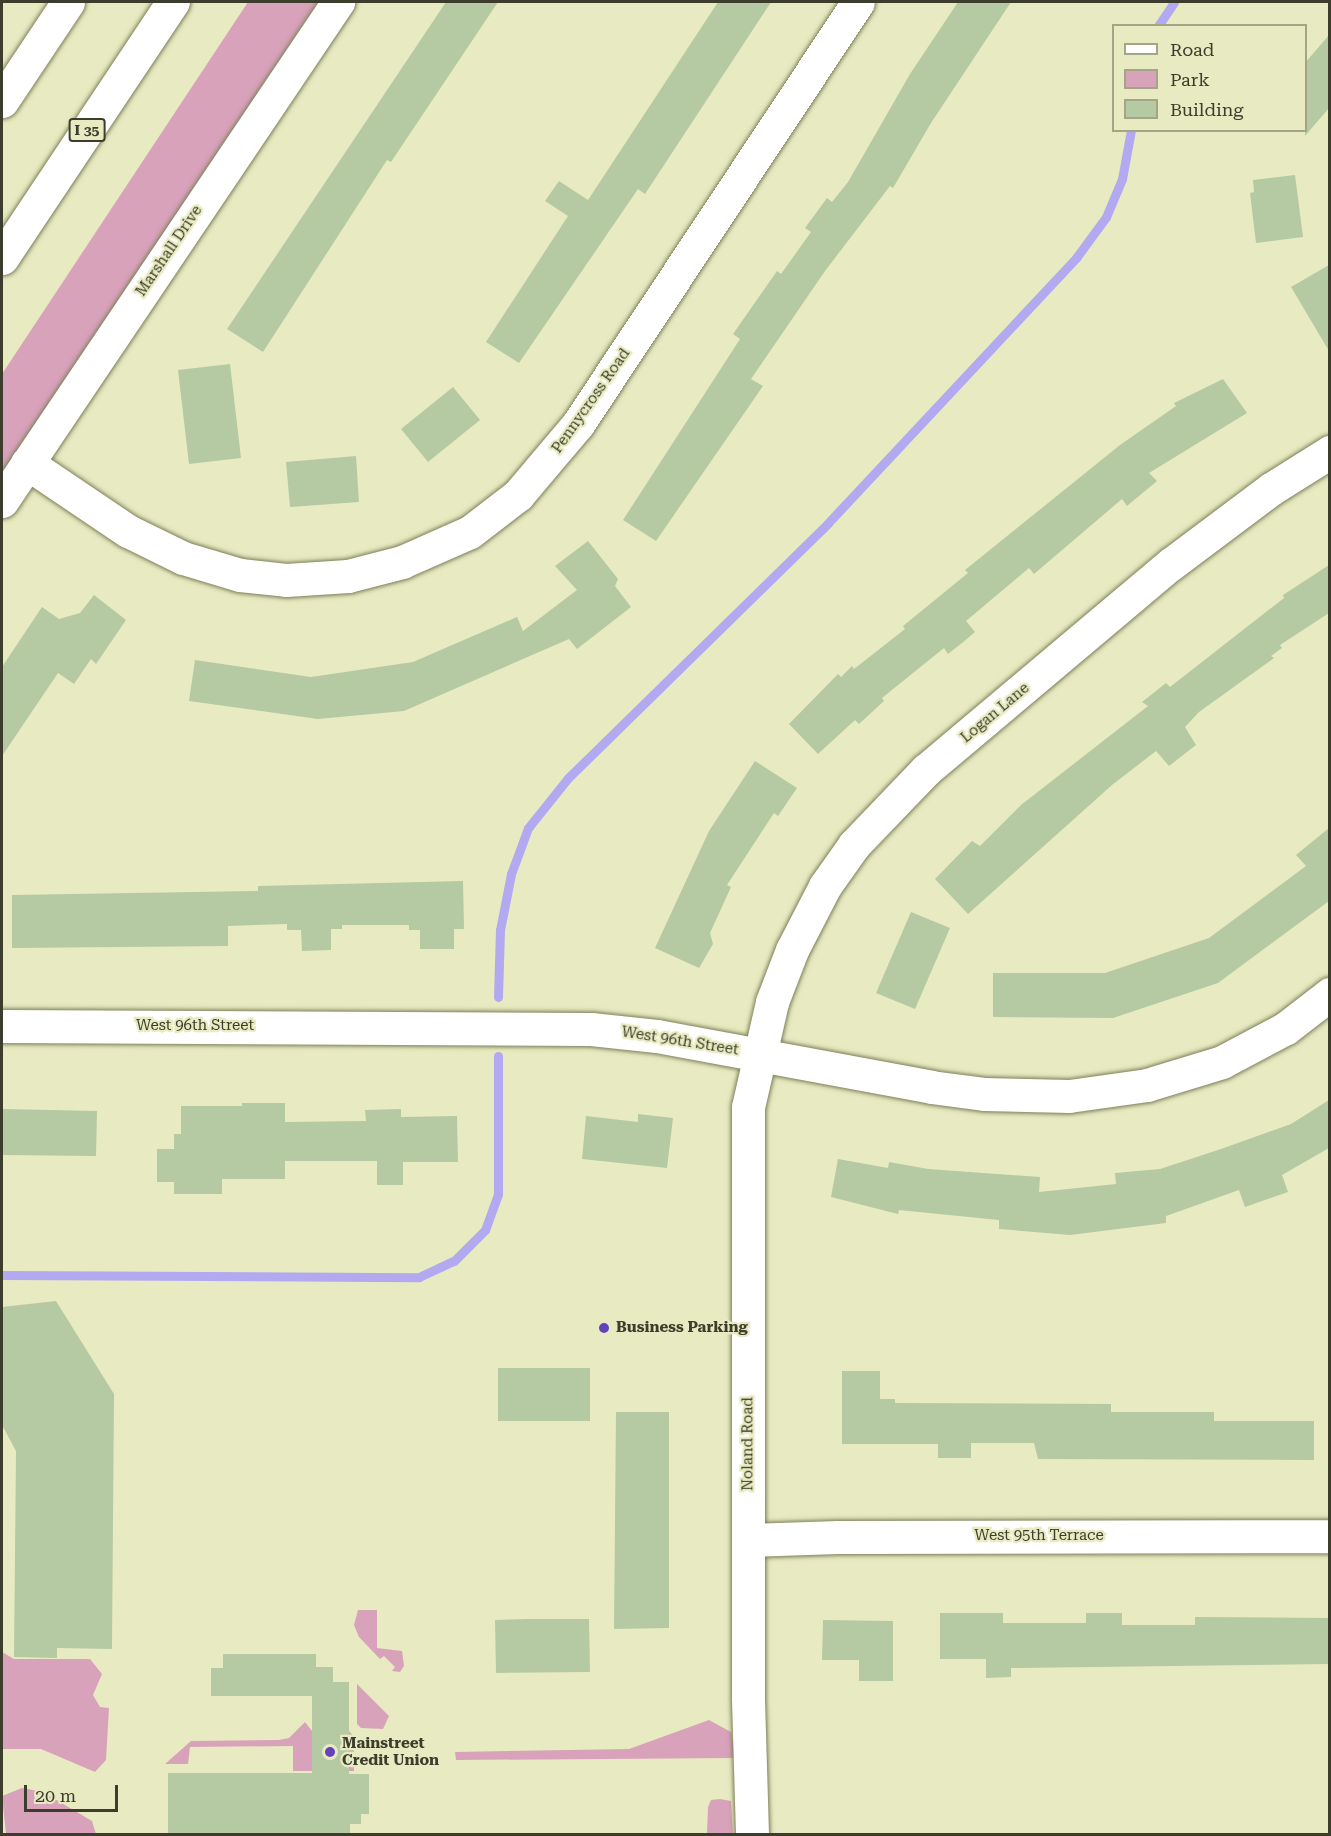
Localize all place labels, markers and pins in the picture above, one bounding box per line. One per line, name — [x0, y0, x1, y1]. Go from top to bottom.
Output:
place label: Business Parking — [616, 1319, 748, 1337]
marker: Business Parking — [597, 1321, 611, 1335]
place label: Mainstreet Credit Union — [342, 1734, 439, 1769]
marker: Mainstreet Credit Union — [323, 1745, 337, 1759]

